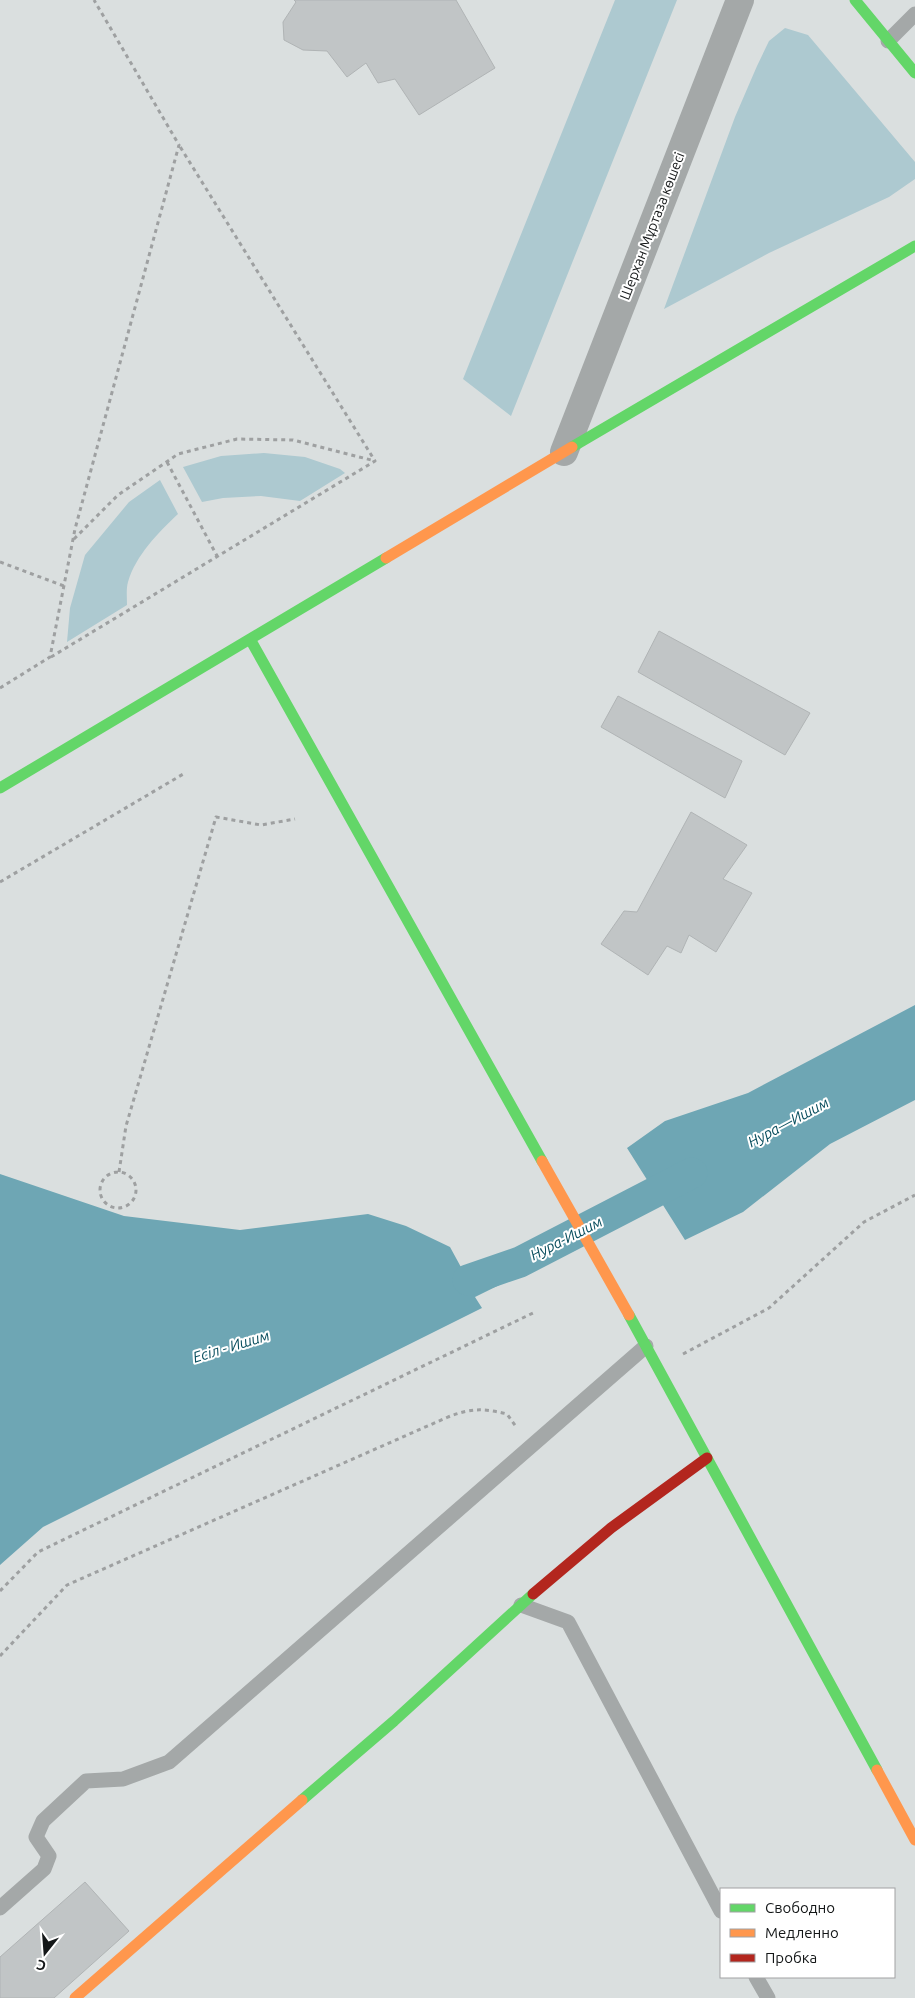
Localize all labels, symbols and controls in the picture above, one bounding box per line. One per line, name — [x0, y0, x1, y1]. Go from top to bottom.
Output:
street label: Шерхан Мұртаза көшесі — [616, 150, 688, 302]
water label: Нура—Ишим — [745, 1094, 831, 1150]
water label: Нура-Ишим — [527, 1213, 605, 1263]
water label: Есіл - Ишим — [191, 1326, 271, 1366]
legend — [720, 1888, 895, 1978]
text: Свободно — [765, 1899, 835, 1916]
text: Медленно — [765, 1924, 839, 1941]
north arrow — [20, 1928, 70, 1978]
text: Пробка — [765, 1949, 817, 1966]
text: С — [35, 1956, 48, 1974]

